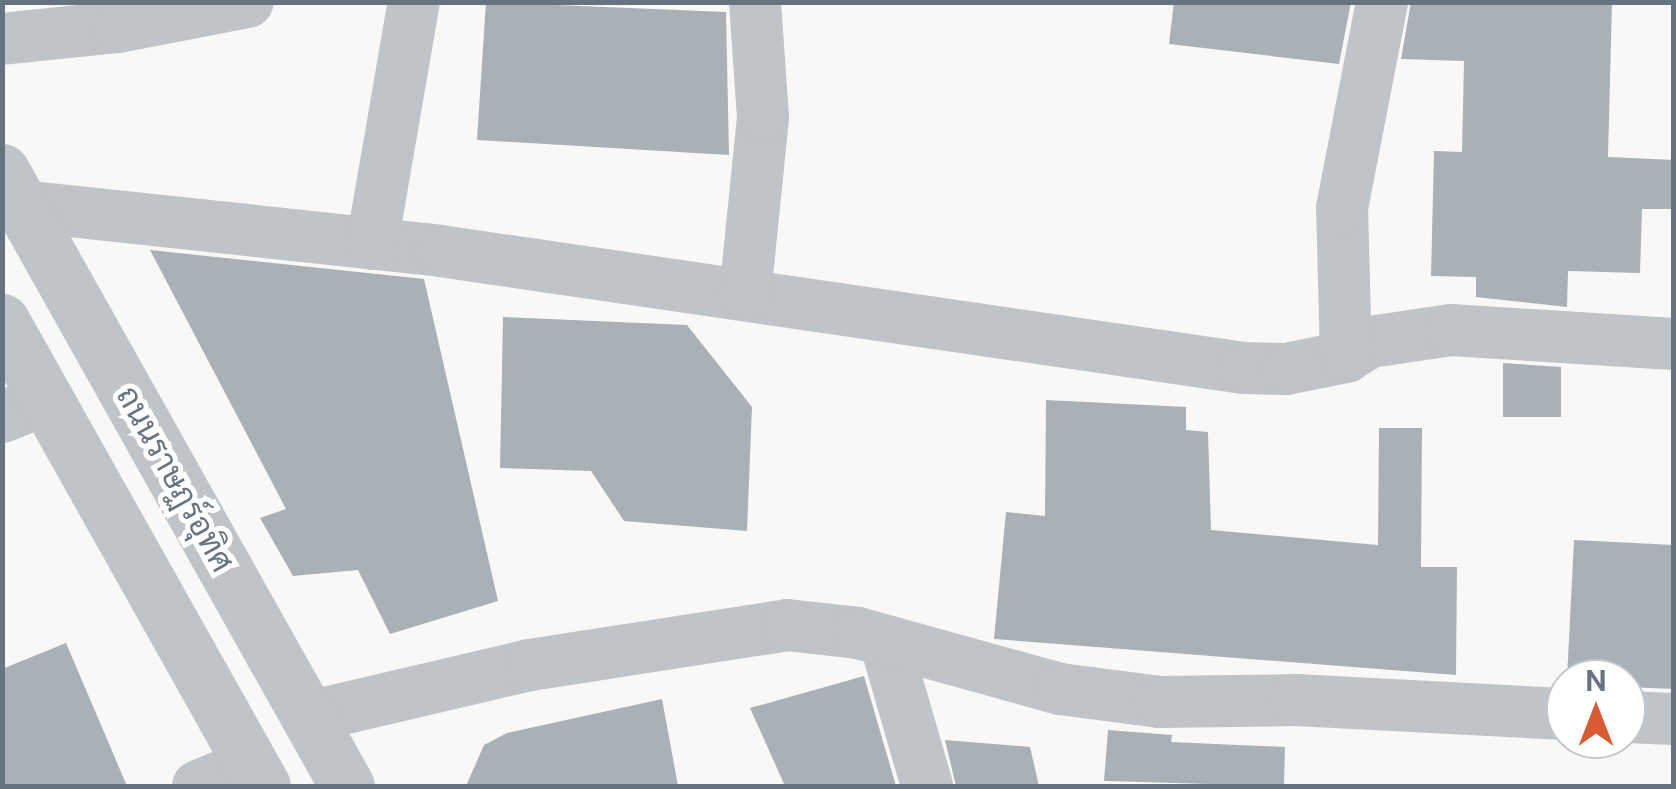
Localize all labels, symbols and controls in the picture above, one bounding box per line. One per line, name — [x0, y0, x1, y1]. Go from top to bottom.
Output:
street label: ถนนราษฏร์อุทิศ — [108, 380, 242, 578]
north arrow — [1546, 659, 1646, 759]
text: N — [1585, 664, 1607, 697]

